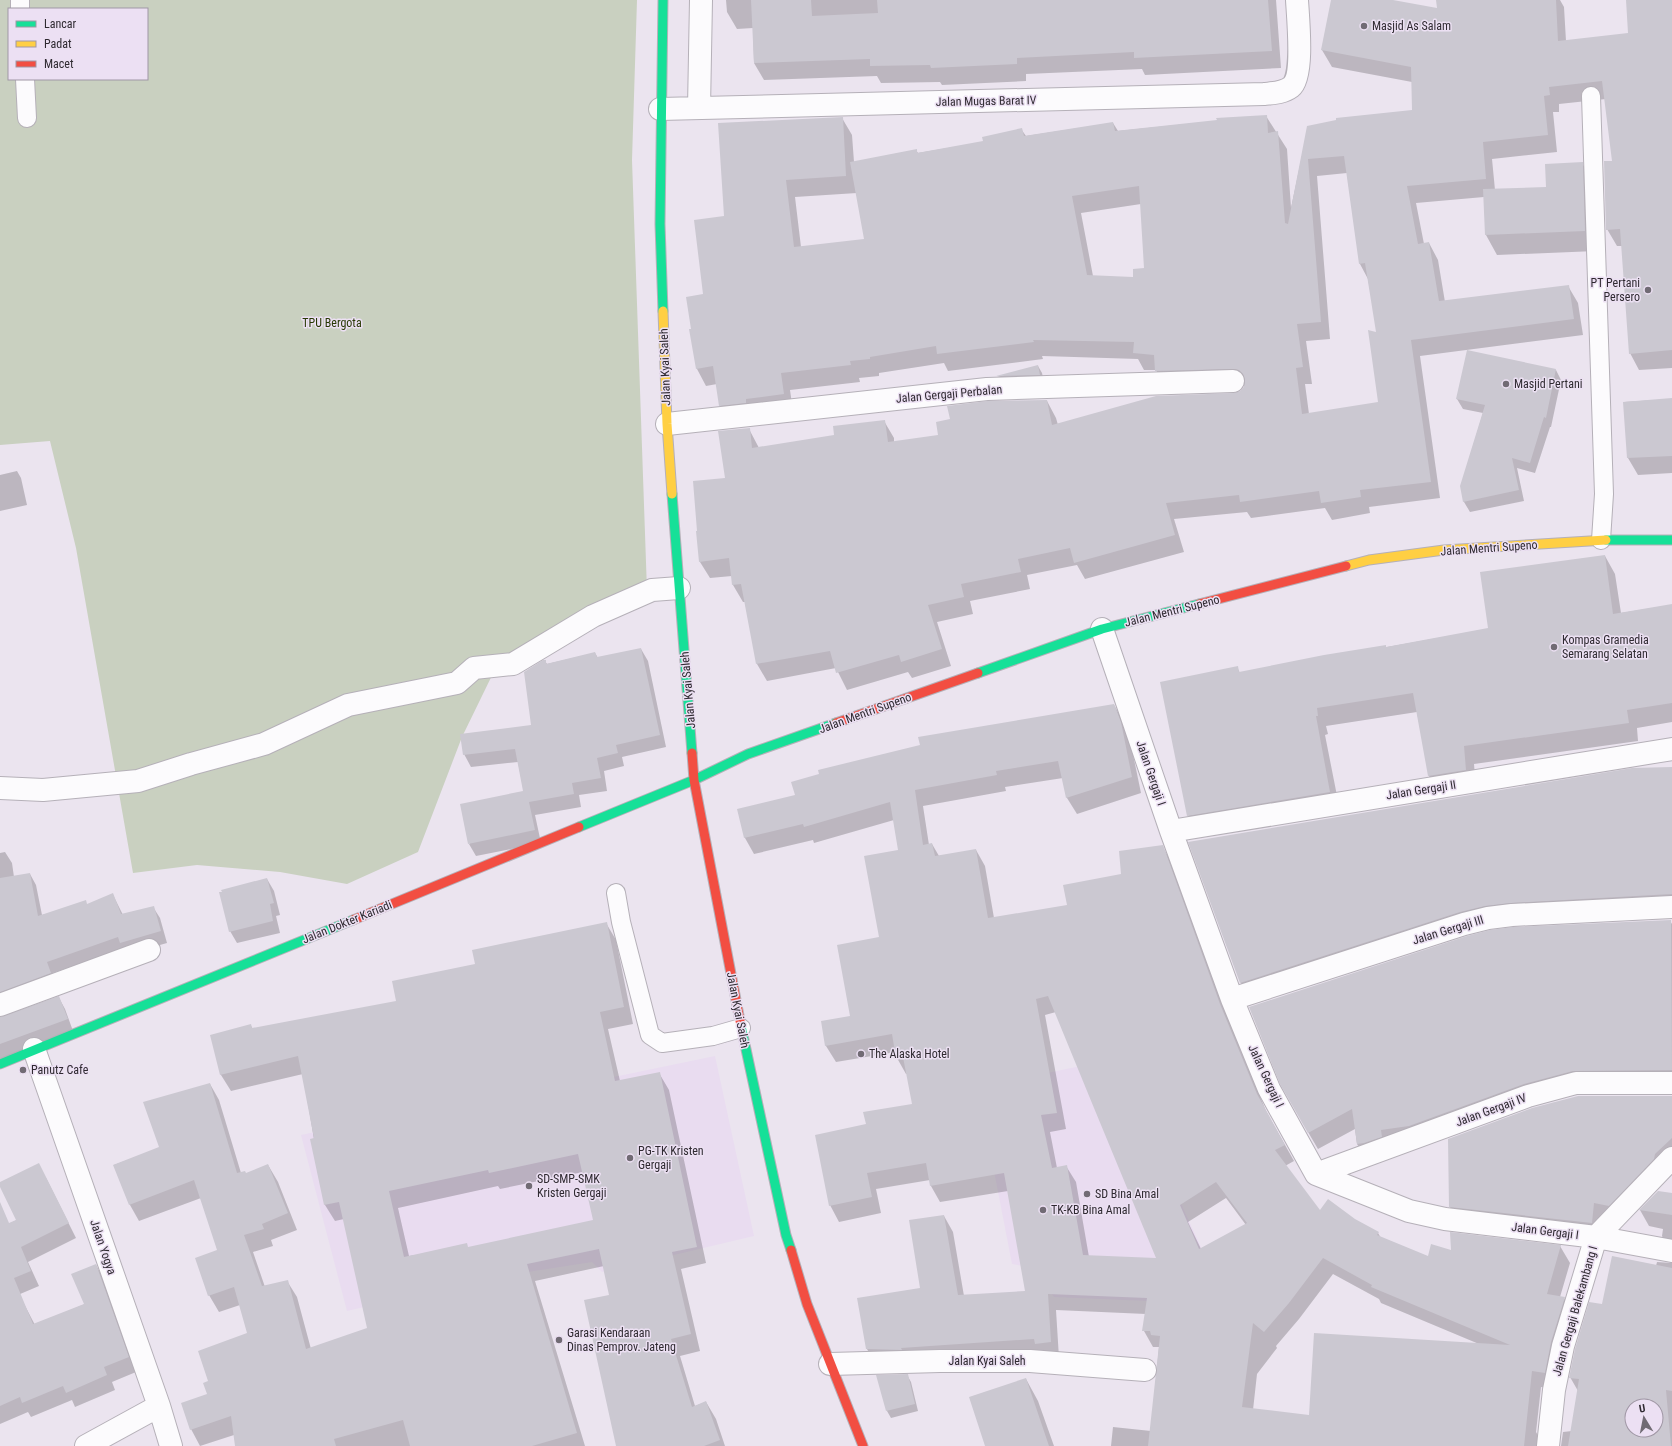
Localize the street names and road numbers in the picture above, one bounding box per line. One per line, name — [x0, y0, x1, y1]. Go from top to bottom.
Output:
street label: Jalan Mugas Barat IV — [935, 93, 1037, 109]
street label: Jalan Kyai Saleh — [657, 328, 673, 406]
street label: Jalan Gergaji Perbalan — [895, 382, 1003, 406]
street label: Jalan Mentri Supeno — [1440, 538, 1538, 558]
street label: Jalan Mentri Supeno — [1123, 592, 1221, 630]
street label: Jalan Kyai Saleh — [678, 651, 698, 729]
street label: Jalan Mentri Supeno — [817, 690, 913, 736]
street label: Jalan Gergaji I — [1133, 739, 1169, 807]
street label: Jalan Gergaji II — [1385, 778, 1457, 802]
street label: Jalan Dokter Kariadi — [300, 898, 394, 946]
street label: Jalan Gergaji III — [1411, 913, 1485, 947]
street label: Jalan Kyai Saleh — [724, 971, 752, 1049]
street label: Jalan Gergaji I — [1245, 1042, 1287, 1110]
street label: Jalan Gergaji IV — [1454, 1091, 1529, 1129]
street label: Jalan Yogya — [87, 1218, 119, 1277]
street label: Jalan Gergaji I — [1511, 1220, 1579, 1242]
street label: Jalan Gergaji Balekambang I — [1550, 1244, 1600, 1378]
street label: Jalan Kyai Saleh — [948, 1354, 1026, 1368]

